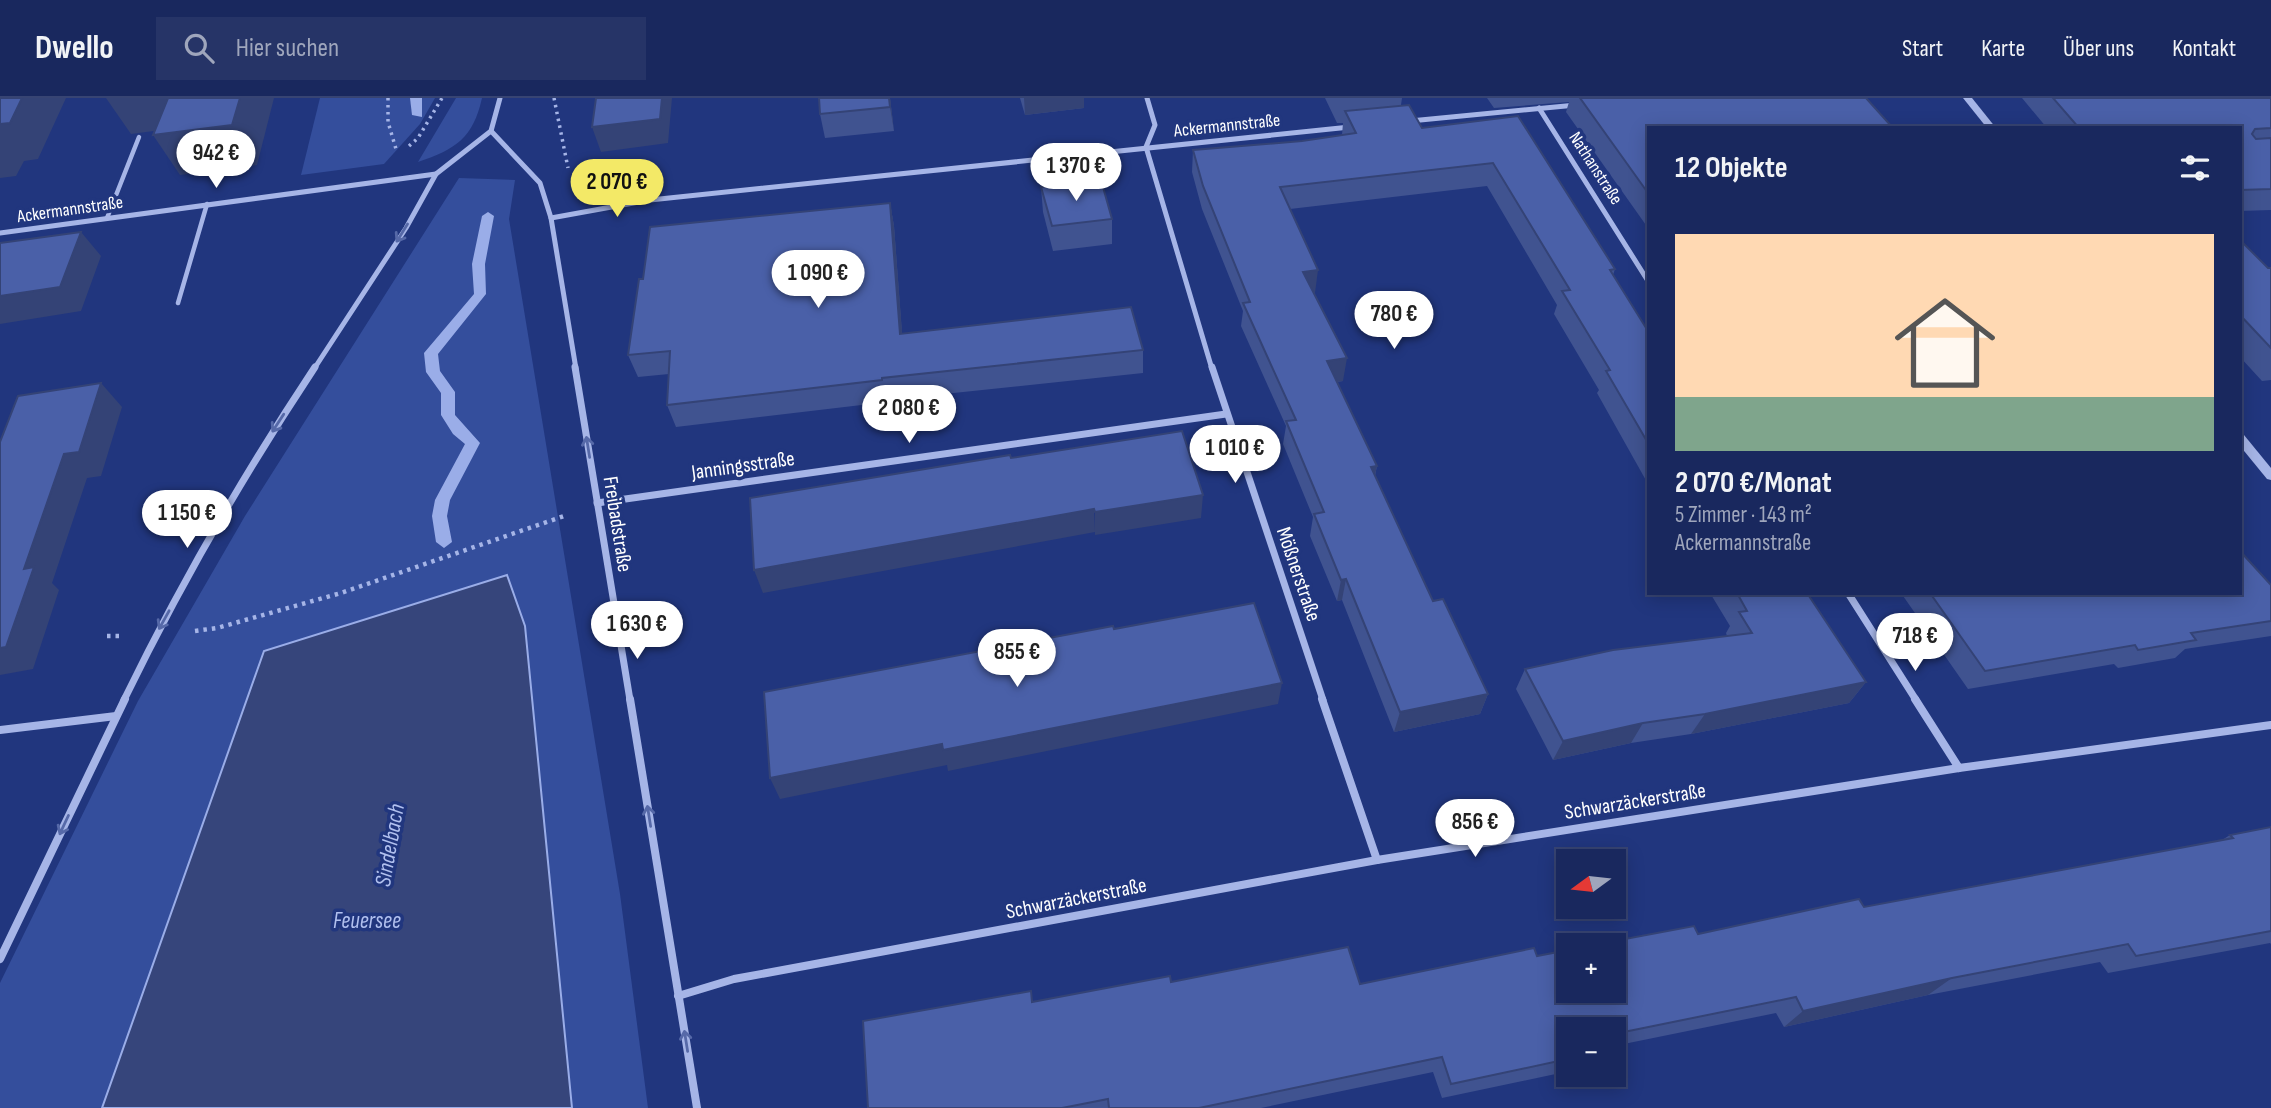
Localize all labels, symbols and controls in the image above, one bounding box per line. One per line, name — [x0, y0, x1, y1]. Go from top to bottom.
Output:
search box — [156, 17, 646, 80]
text: Dwello — [35, 28, 114, 68]
icon: search — [180, 29, 218, 67]
text: Hier suchen — [236, 33, 339, 64]
text: Start — [1902, 34, 1943, 63]
text: Karte — [1981, 34, 2025, 63]
text: Über uns — [2063, 34, 2134, 63]
text: Kontakt — [2172, 34, 2236, 63]
street label: Ackermannstraße — [1172, 109, 1281, 142]
street label: Nathanstraße — [1564, 128, 1627, 209]
pin: 942 € — [167, 130, 265, 190]
text: 942 € — [192, 139, 240, 167]
pin: 1 370 € — [1011, 144, 1141, 203]
icon: filters — [2176, 149, 2214, 187]
text: 12 Objekte — [1675, 150, 1788, 186]
text: 1 370 € — [1046, 152, 1106, 180]
pin: 2 070 € — [552, 159, 682, 219]
text: 2 070 € — [587, 168, 647, 196]
street label: Ackermannstraße — [15, 192, 124, 227]
one-way arrow — [395, 223, 410, 242]
pin: 1 090 € — [753, 250, 883, 310]
text: 1 090 € — [788, 259, 848, 287]
icon: home — [1882, 280, 2008, 406]
pin: 780 € — [1345, 292, 1443, 351]
text: 780 € — [1370, 300, 1418, 328]
pin: 2 080 € — [844, 386, 974, 445]
text: 2 080 € — [878, 394, 940, 422]
one-way arrow — [270, 413, 284, 433]
pin: 1 010 € — [1170, 426, 1300, 485]
text: 1 010 € — [1206, 434, 1264, 462]
one-way arrow — [581, 436, 594, 459]
street label: Janningsstraße — [689, 446, 796, 485]
text: 2 070 €/Monat — [1675, 465, 1832, 501]
street label: Freibadstraße — [598, 474, 637, 574]
pin: 1 150 € — [122, 490, 252, 550]
text: 1 150 € — [158, 499, 216, 527]
text: 5 Zimmer · 143 m² — [1675, 501, 1812, 529]
street label: Mößnerstraße — [1271, 524, 1326, 625]
text: Ackermannstraße — [1675, 529, 1811, 557]
pin: 1 630 € — [572, 602, 702, 661]
one-way arrow — [157, 610, 171, 630]
text: 1 630 € — [607, 610, 667, 638]
pin: 718 € — [1866, 614, 1964, 673]
text: 718 € — [1892, 622, 1938, 650]
pin: 855 € — [968, 630, 1066, 689]
text: 855 € — [994, 638, 1040, 666]
street label: Schwarzäckerstraße — [1563, 778, 1708, 825]
pin: 856 € — [1426, 800, 1524, 859]
water label: Sindelbach — [369, 801, 411, 889]
one-way arrow — [642, 805, 655, 828]
text: 856 € — [1451, 808, 1499, 836]
one-way arrow — [57, 814, 70, 835]
north arrow — [1556, 849, 1626, 919]
map controls — [1556, 849, 1626, 1087]
street label: Schwarzäckerstraße — [1004, 873, 1149, 924]
water label: Feuersee — [333, 907, 401, 935]
button: + — [1556, 933, 1626, 1003]
button: − — [1556, 1017, 1626, 1087]
one-way arrow — [679, 1030, 692, 1053]

